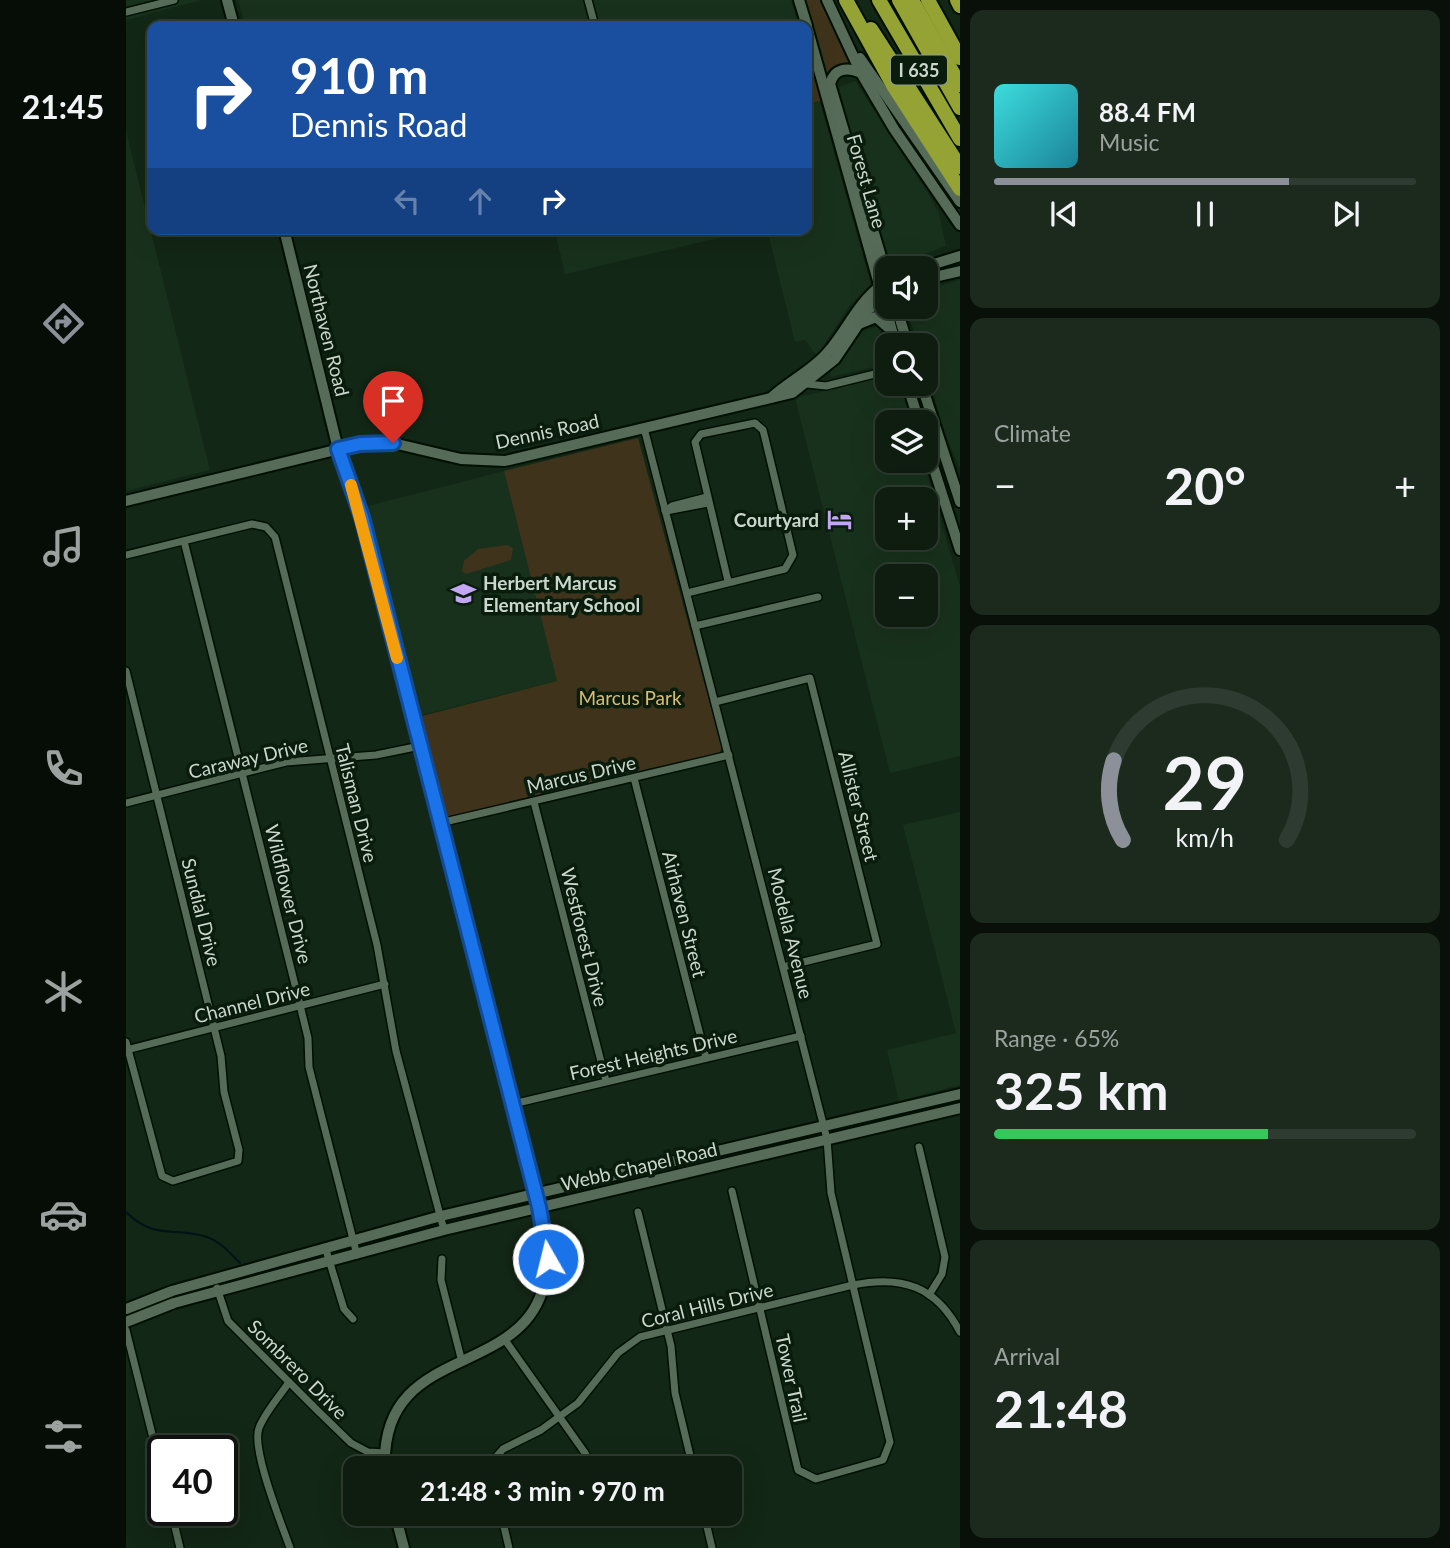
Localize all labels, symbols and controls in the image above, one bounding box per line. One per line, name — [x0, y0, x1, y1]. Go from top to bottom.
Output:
text: 910 m — [290, 46, 428, 104]
icon: right — [175, 49, 266, 140]
road number: I 635 — [891, 56, 947, 84]
text: 21:45 — [22, 87, 104, 126]
text: 88.4 FM — [1099, 96, 1196, 128]
text: Dennis Road — [290, 105, 467, 144]
text: Music — [1099, 128, 1159, 156]
street label: Forest Lane — [843, 131, 891, 231]
icon: left — [388, 182, 426, 220]
icon: ahead — [461, 182, 499, 220]
icon: right — [534, 182, 572, 220]
icon: previous — [1045, 195, 1083, 233]
icon: pause — [1186, 195, 1224, 233]
icon: next — [1327, 195, 1365, 233]
map controls — [875, 256, 938, 627]
button: sound — [875, 256, 938, 319]
street label: Northaven Road — [299, 261, 355, 399]
icon: directions — [39, 299, 88, 348]
button: search — [875, 333, 938, 396]
pin — [363, 371, 423, 443]
icon: arrive — [374, 382, 412, 420]
street label: Dennis Road — [493, 409, 601, 453]
button: layers — [875, 410, 938, 473]
text: Climate — [994, 419, 1071, 447]
text: 20° — [1164, 454, 1246, 516]
text: − — [994, 462, 1016, 508]
text: + — [1394, 462, 1416, 508]
button: + — [875, 487, 938, 550]
hotel icon: Courtyard — [825, 505, 853, 533]
place label: Courtyard — [734, 508, 819, 531]
icon: music — [39, 522, 88, 571]
button: − — [875, 564, 938, 627]
place label: Herbert Marcus Elementary School — [483, 571, 640, 616]
school or university icon: Herbert Marcus Elementary School — [449, 579, 477, 607]
park label: Marcus Park — [578, 686, 682, 709]
street label: Caraway Drive — [186, 733, 310, 783]
text: 29 — [1163, 738, 1247, 826]
street label: Talisman Drive — [331, 741, 383, 865]
icon: phone — [39, 744, 88, 793]
street label: Allister Street — [834, 748, 884, 864]
street label: Marcus Drive — [524, 750, 638, 798]
street label: Wildflower Drive — [261, 822, 317, 966]
text: km/h — [1176, 822, 1234, 852]
street label: Airhaven Street — [658, 849, 712, 980]
street label: Sundial Drive — [177, 856, 227, 968]
street label: Westforest Drive — [557, 865, 613, 1009]
street label: Modella Avenue — [764, 865, 818, 1001]
icon: climate — [39, 967, 88, 1016]
street label: Channel Drive — [192, 976, 312, 1028]
street label: Forest Heights Drive — [567, 1024, 739, 1084]
text: Range · 65% — [994, 1024, 1119, 1052]
text: 325 km — [994, 1059, 1168, 1121]
street label: Webb Chapel Road — [559, 1137, 719, 1195]
icon: car — [39, 1190, 88, 1239]
position arrow — [511, 1222, 585, 1296]
street label: Coral Hills Drive — [639, 1277, 775, 1333]
street label: Sombrero Drive — [243, 1314, 353, 1424]
street label: Tower Trail — [771, 1332, 813, 1424]
text: Arrival — [994, 1342, 1060, 1370]
text: 21:48 — [994, 1377, 1128, 1439]
icon: filters — [39, 1412, 88, 1461]
speed limit sign: 40 — [147, 1435, 238, 1526]
text: 21:48 · 3 min · 970 m — [420, 1475, 665, 1507]

